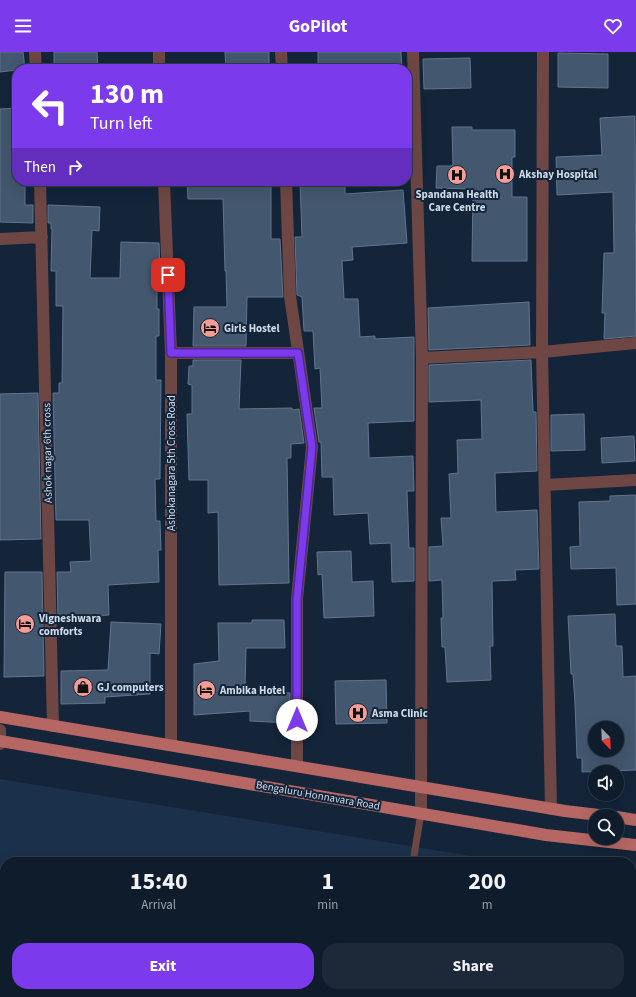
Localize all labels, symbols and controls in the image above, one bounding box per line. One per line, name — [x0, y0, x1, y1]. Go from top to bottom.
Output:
text: GoPilot — [289, 14, 347, 39]
icon: menu — [12, 15, 34, 37]
icon: heart — [602, 15, 624, 37]
text: 130 m — [90, 74, 164, 114]
icon: left — [24, 80, 76, 132]
text: Turn left — [90, 111, 152, 136]
icon: right — [64, 156, 86, 178]
text: Then — [24, 157, 56, 178]
hospital icon: Akshay Hospital — [494, 163, 516, 185]
hospital icon: Spandana Health Care Centre — [446, 164, 468, 186]
place label: Akshay Hospital — [518, 167, 598, 182]
place label: Spandana Health Care Centre — [415, 187, 499, 215]
pin — [151, 258, 185, 292]
icon: arrive — [157, 264, 179, 286]
hotel icon: Girls Hostel — [199, 317, 221, 339]
place label: Girls Hostel — [224, 321, 280, 336]
street label: Ashokanagara 5th Cross Road — [164, 395, 179, 531]
street label: Ashok nagar 6th cross — [39, 402, 56, 503]
place label: Vigneshwara comforts — [38, 611, 101, 639]
hotel icon: Vigneshwara comforts — [14, 613, 36, 635]
shop icon: GJ computers — [72, 676, 94, 698]
hotel icon: Ambika Hotel — [195, 679, 217, 701]
place label: GJ computers — [97, 680, 164, 695]
place label: Ambika Hotel — [219, 683, 286, 698]
position arrow — [276, 699, 318, 741]
hospital icon: Asma Clinic — [347, 702, 369, 724]
place label: Asma Clinic — [371, 706, 428, 721]
north arrow — [588, 721, 624, 757]
map controls — [588, 721, 624, 845]
button: sound — [588, 765, 624, 801]
street label: Bengaluru Honnavara Road — [255, 777, 381, 814]
button: search — [588, 809, 624, 845]
text: 15:40 — [130, 864, 188, 899]
text: 1 — [322, 864, 334, 899]
text: 200 — [468, 864, 506, 899]
text: Arrival — [141, 896, 176, 914]
text: min — [317, 896, 338, 914]
text: m — [482, 896, 493, 914]
button: Exit — [12, 943, 314, 989]
button: Share — [322, 943, 624, 989]

